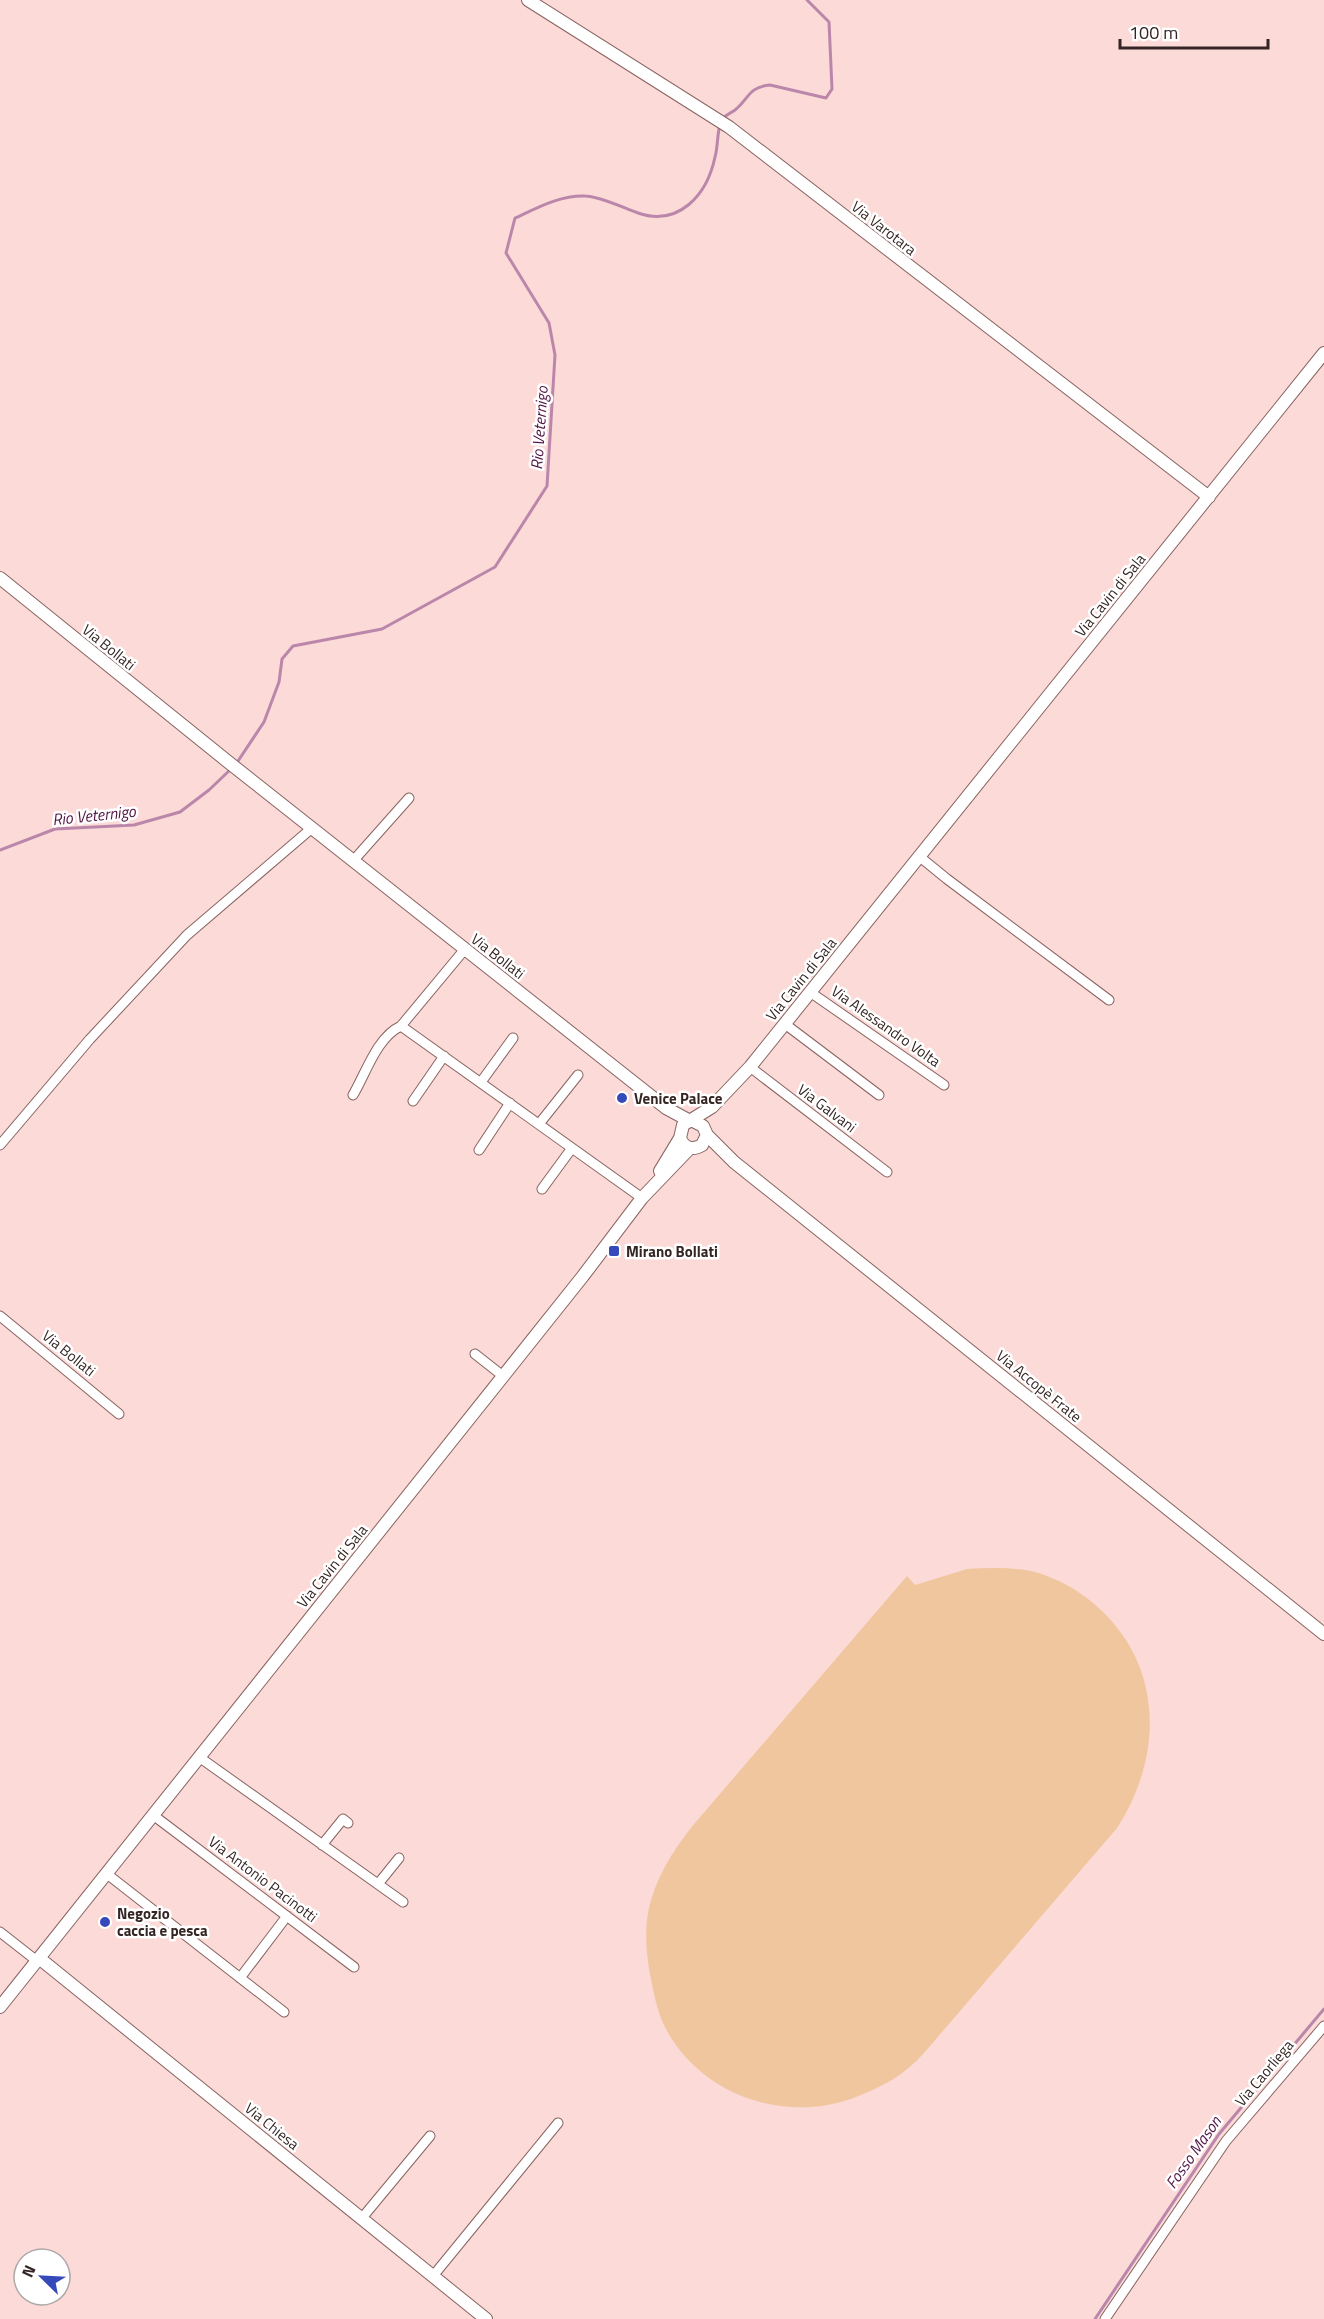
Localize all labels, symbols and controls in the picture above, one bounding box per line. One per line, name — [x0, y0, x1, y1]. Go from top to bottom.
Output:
scale bar — [1120, 12, 1268, 50]
text: 100 m — [1129, 19, 1178, 46]
street label: Via Varotara — [847, 195, 922, 261]
water label: Rio Veternigo — [524, 384, 554, 471]
street label: Via Cavin di Sala — [1069, 548, 1151, 642]
street label: Via Bollati — [77, 618, 141, 676]
water label: Rio Veternigo — [51, 799, 138, 831]
street label: Via Bollati — [466, 928, 530, 984]
street label: Via Cavin di Sala — [760, 932, 842, 1026]
street label: Via Alessandro Volta — [827, 980, 946, 1073]
street label: Via Galvani — [793, 1078, 861, 1138]
place label: Venice Palace — [634, 1087, 723, 1110]
marker: Venice Palace — [615, 1091, 629, 1105]
place label: Mirano Bollati — [626, 1240, 718, 1263]
marker: Mirano Bollati — [607, 1244, 621, 1258]
street label: Via Bollati — [37, 1324, 101, 1382]
street label: Via Accopè Frate — [991, 1344, 1087, 1428]
street label: Via Cavin di Sala — [291, 1519, 373, 1613]
street label: Via Antonio Pacinotti — [204, 1830, 322, 1928]
place label: Negozio caccia e pesca — [117, 1902, 208, 1942]
marker: Negozio caccia e pesca — [98, 1915, 112, 1929]
street label: Via Caorliega — [1229, 2034, 1299, 2111]
street label: Via Chiesa — [240, 2097, 305, 2156]
water label: Fosso Mason — [1159, 2110, 1227, 2193]
north arrow — [12, 2247, 72, 2307]
text: N — [15, 2261, 42, 2281]

